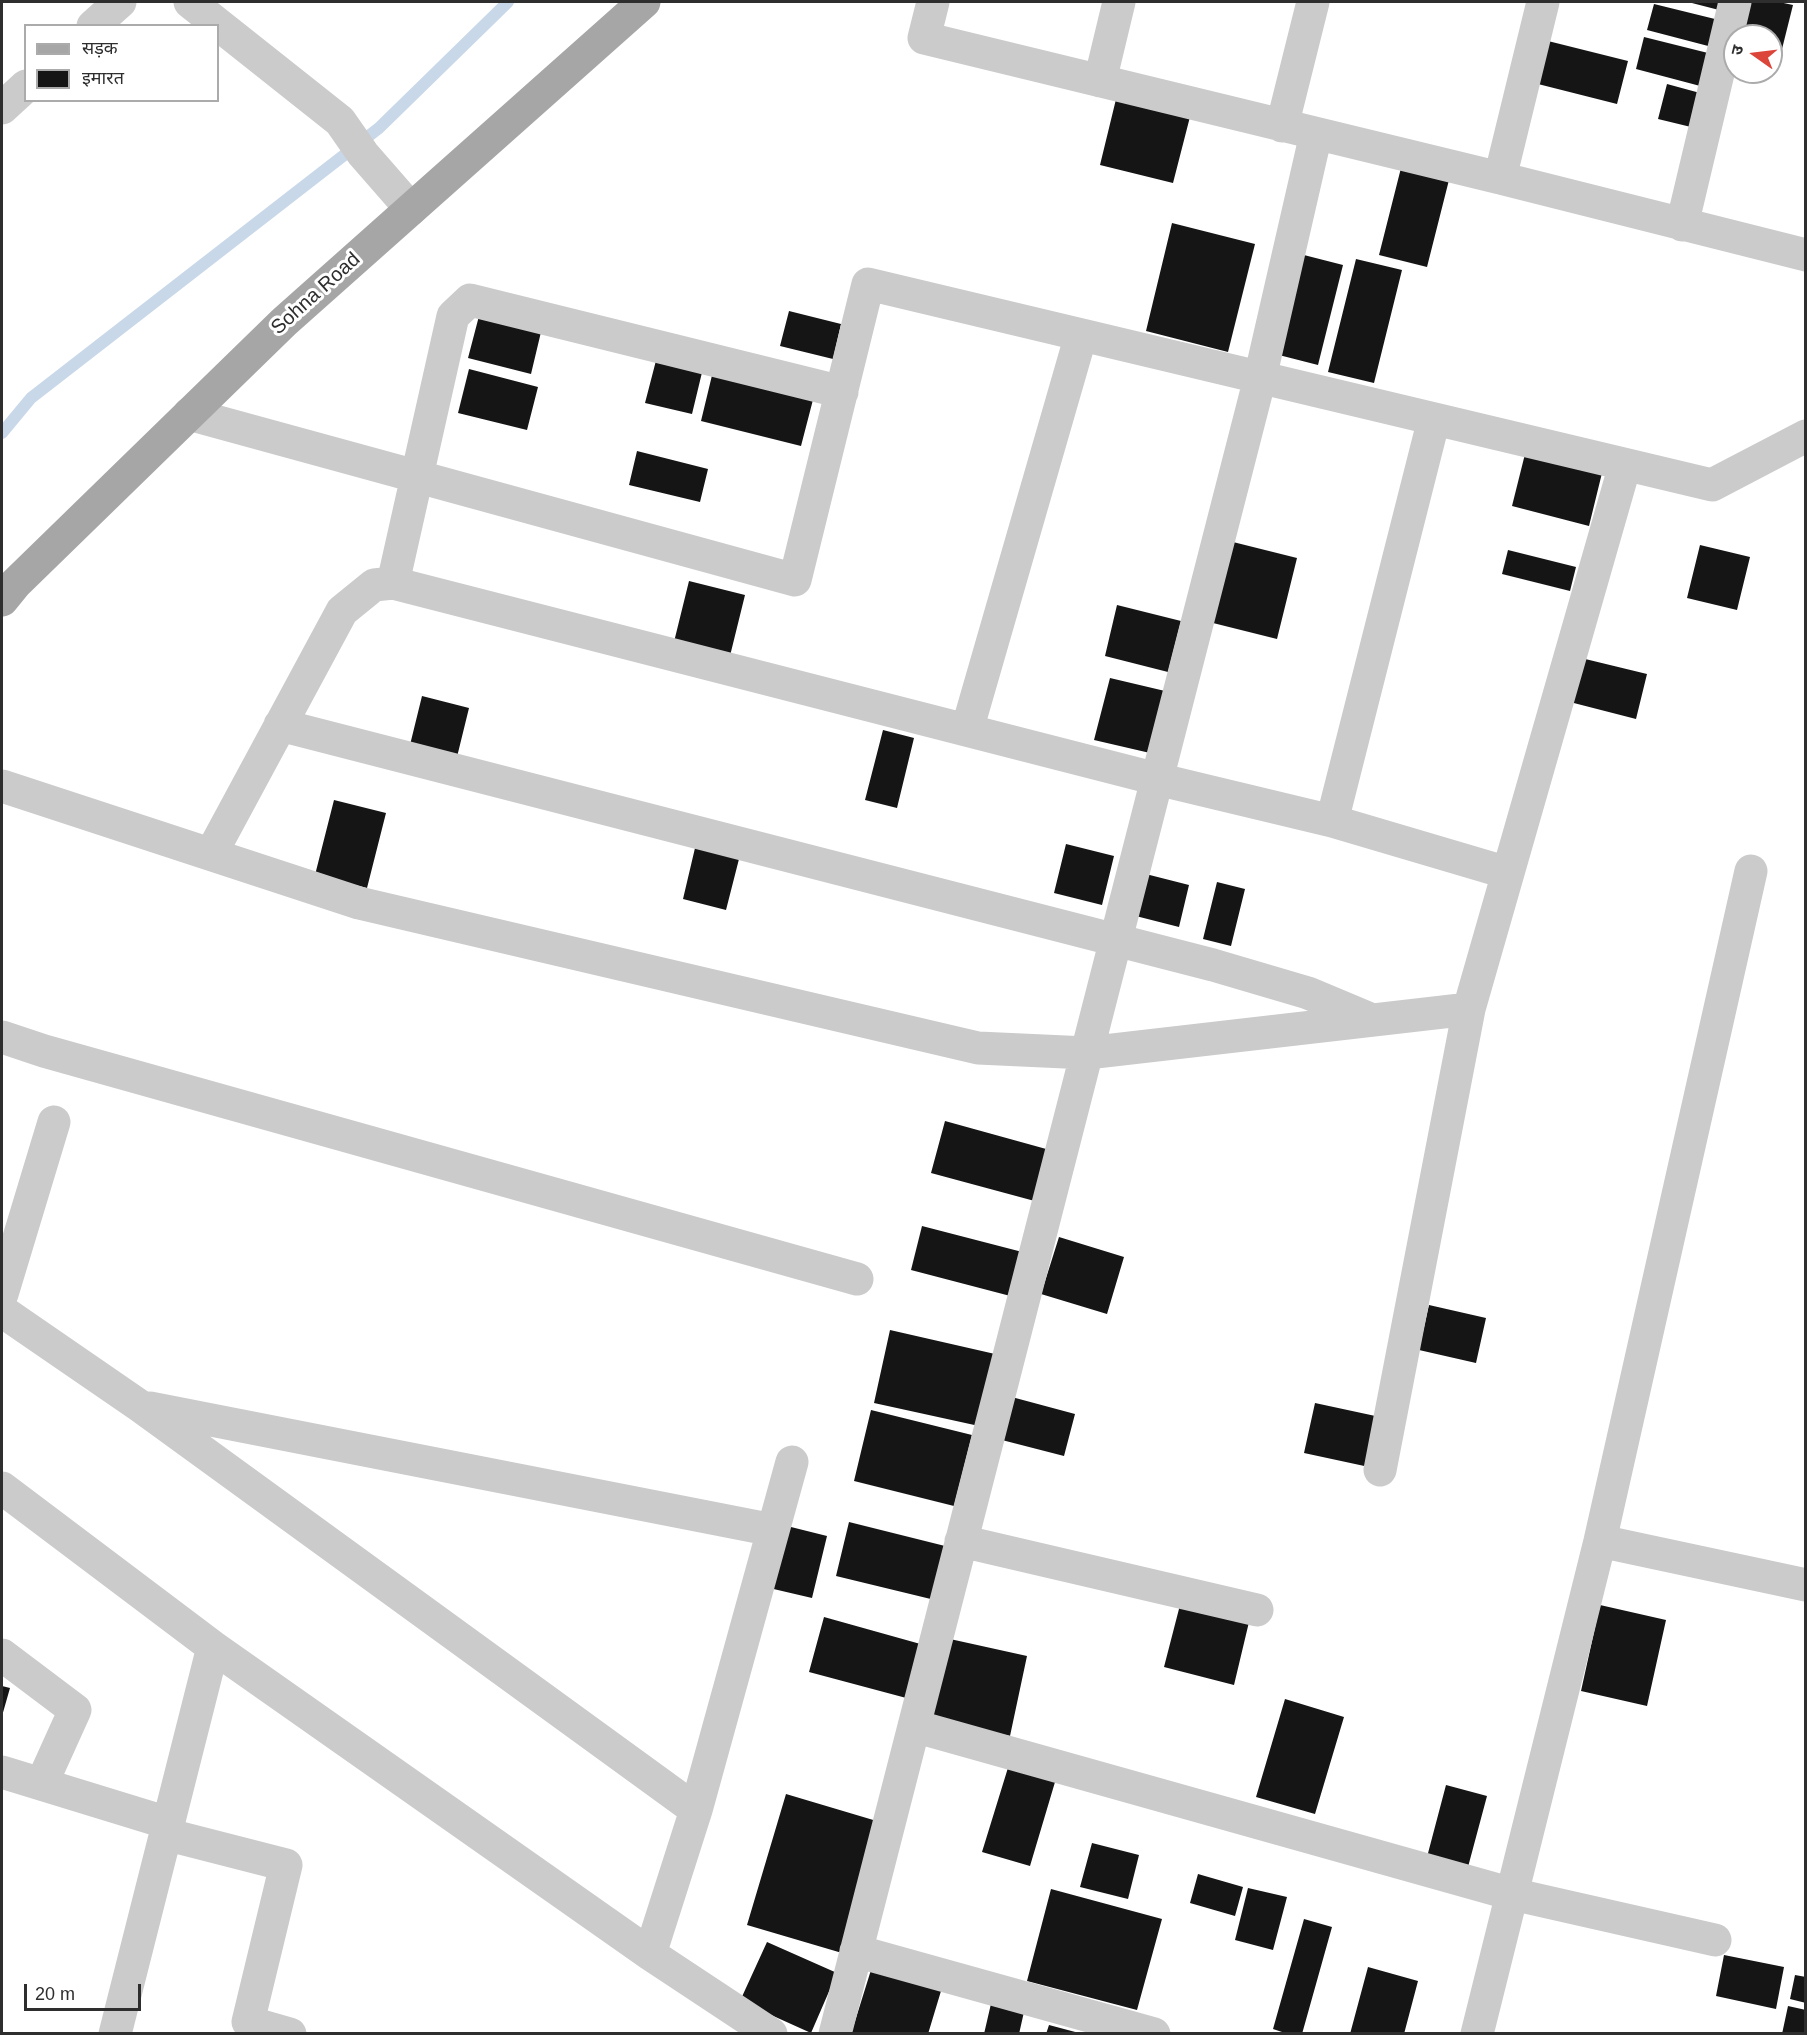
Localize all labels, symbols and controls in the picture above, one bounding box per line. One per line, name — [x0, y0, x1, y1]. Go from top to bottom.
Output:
legend — [24, 24, 219, 102]
north arrow — [1723, 24, 1783, 84]
text: सड़क — [82, 38, 118, 58]
text: उ — [1728, 43, 1746, 57]
text: इमारत — [82, 68, 124, 88]
street label: Sohna Road — [267, 248, 365, 340]
scale bar — [27, 1972, 144, 2010]
text: 20 m — [35, 1984, 75, 2004]

